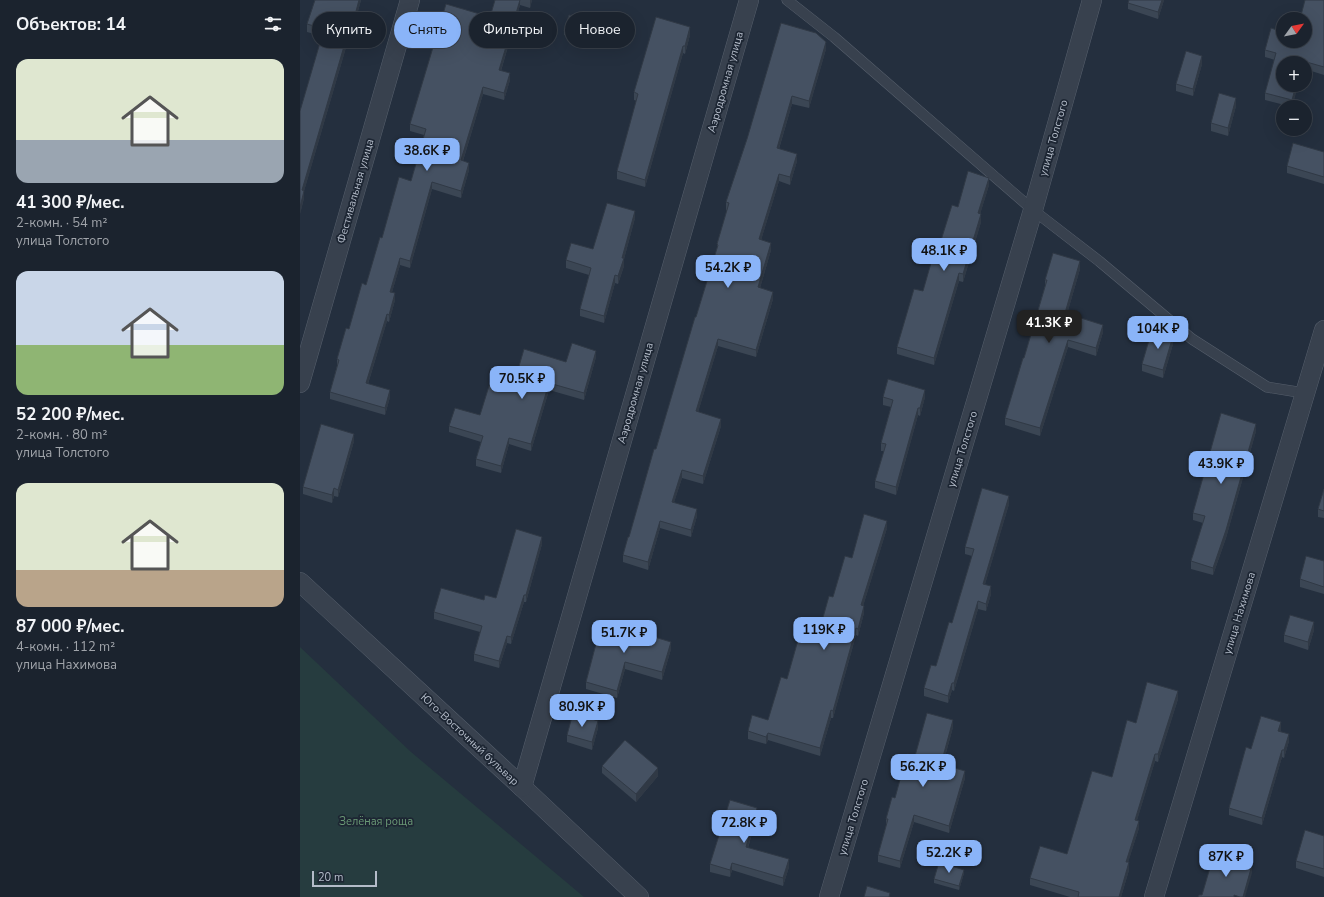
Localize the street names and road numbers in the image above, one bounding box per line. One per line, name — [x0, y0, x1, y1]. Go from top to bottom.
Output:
street label: Аэродромная улица — [704, 30, 747, 134]
street label: улица Толстого — [1035, 98, 1072, 178]
street label: Фестивальная улица — [333, 137, 378, 245]
street label: Аэродромная улица — [614, 341, 657, 445]
street label: улица Толстого — [944, 409, 981, 489]
street label: улица Нахимова — [1220, 570, 1259, 656]
street label: Юго-Восточный бульвар — [417, 690, 522, 789]
street label: улица Толстого — [835, 777, 872, 857]

